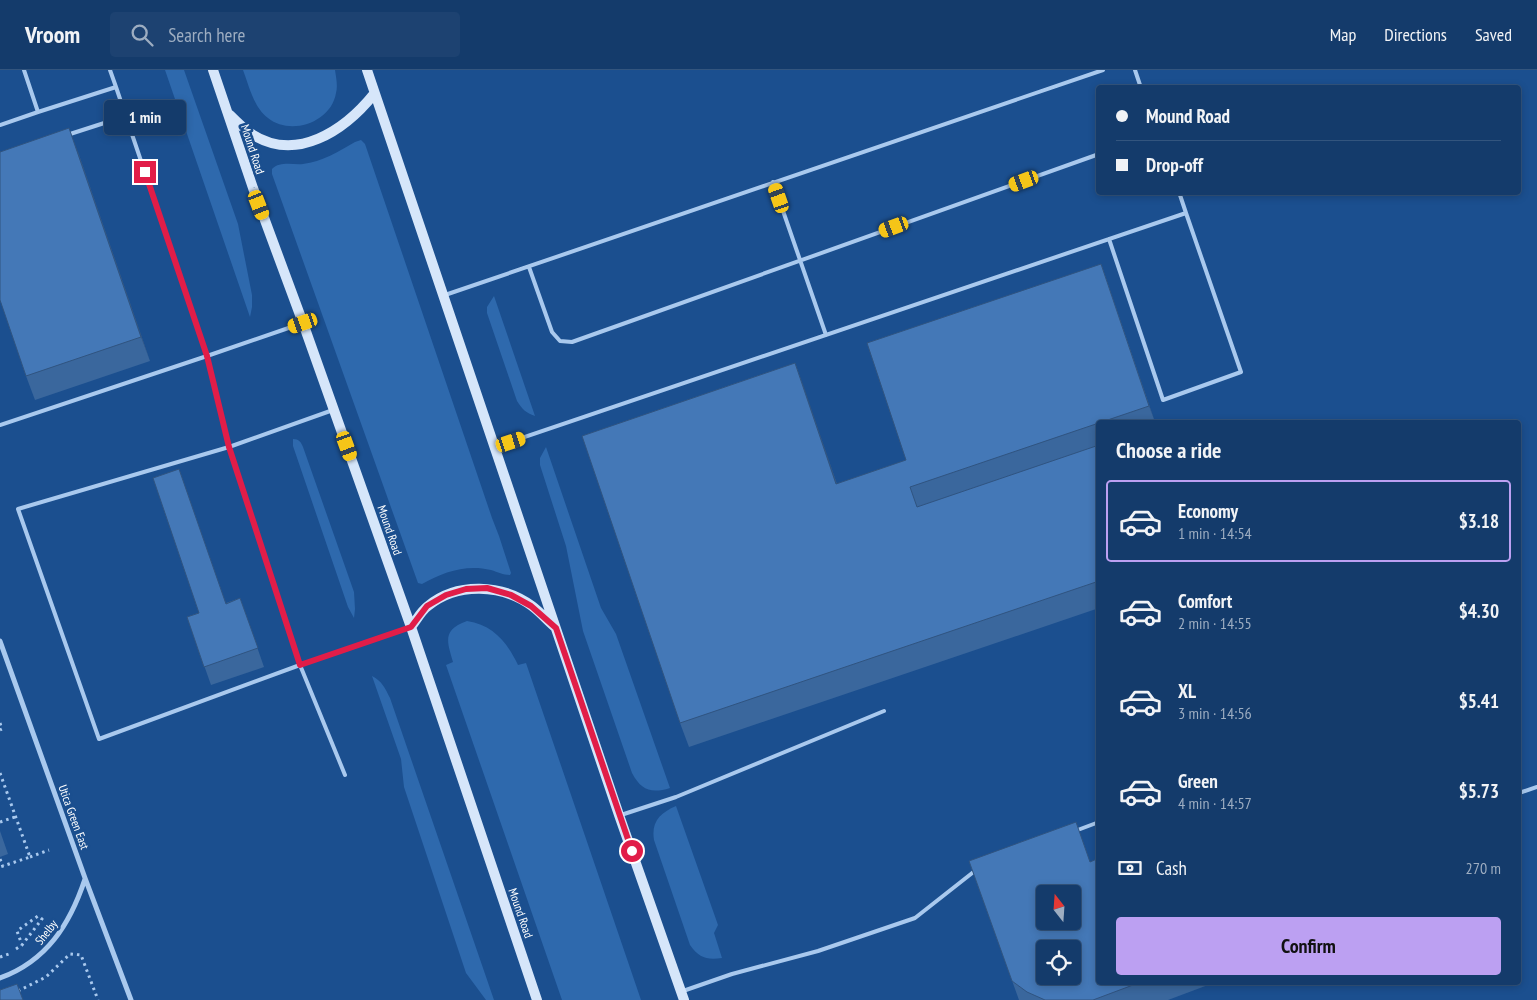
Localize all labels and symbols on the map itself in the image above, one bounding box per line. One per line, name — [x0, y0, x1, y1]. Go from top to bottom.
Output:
callout: 1 min — [104, 99, 186, 134]
street label: Mound Road — [238, 122, 268, 176]
route end — [134, 161, 156, 183]
car — [1007, 169, 1040, 193]
car — [767, 181, 790, 215]
car — [246, 188, 271, 222]
car — [877, 215, 910, 239]
car — [286, 311, 319, 335]
car — [334, 429, 359, 463]
car — [494, 430, 527, 454]
street label: Mound Road — [375, 503, 405, 557]
street label: Utica Green East — [55, 783, 93, 852]
route start — [621, 840, 643, 862]
north arrow — [1036, 885, 1081, 930]
street label: Mound Road — [506, 886, 536, 940]
street label: Shelby — [32, 916, 61, 948]

